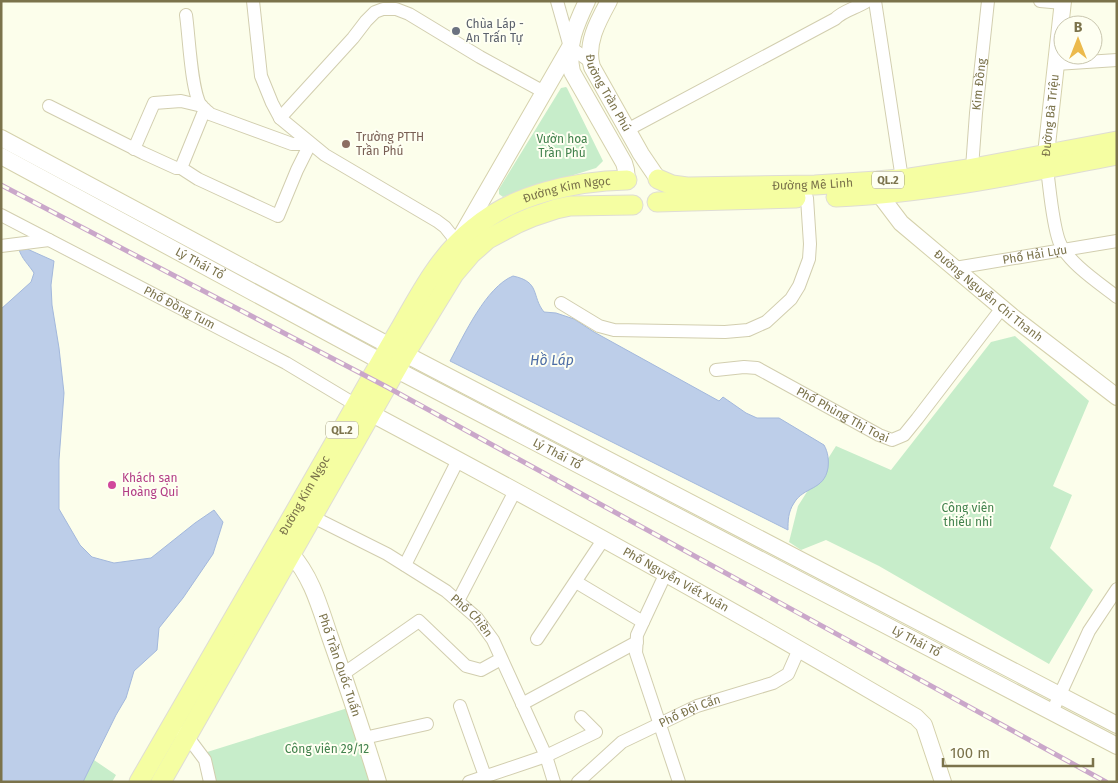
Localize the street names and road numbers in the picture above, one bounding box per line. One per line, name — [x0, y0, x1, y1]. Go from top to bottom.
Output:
street label: Đường Trần Phú — [583, 53, 634, 134]
street label: Kim Đồng — [969, 57, 989, 111]
street label: Đường Bà Triệu — [1039, 73, 1062, 157]
road number: QL.2 — [872, 172, 904, 188]
street label: Đường Kim Ngọc — [521, 174, 611, 206]
street label: Đường Mê Linh — [772, 176, 854, 193]
street label: Phố Hải Lựu — [1002, 242, 1068, 267]
street label: Lý Thái Tổ — [173, 245, 227, 282]
street label: Đường Nguyễn Chí Thanh — [931, 247, 1045, 344]
street label: Phố Đồng Tum — [141, 283, 217, 332]
street label: Phố Phùng Thị Toại — [794, 384, 891, 445]
road number: QL.2 — [326, 422, 358, 438]
street label: Lý Thái Tổ — [531, 435, 585, 472]
street label: Đường Kim Ngọc — [276, 453, 333, 538]
street label: Phố Nguyễn Viết Xuân — [620, 544, 731, 615]
street label: Phố Chiền — [448, 591, 495, 640]
street label: Phố Trần Quốc Tuấn — [316, 611, 364, 718]
street label: Lý Thái Tổ — [890, 623, 944, 660]
street label: Phố Đội Cấn — [657, 692, 722, 730]

